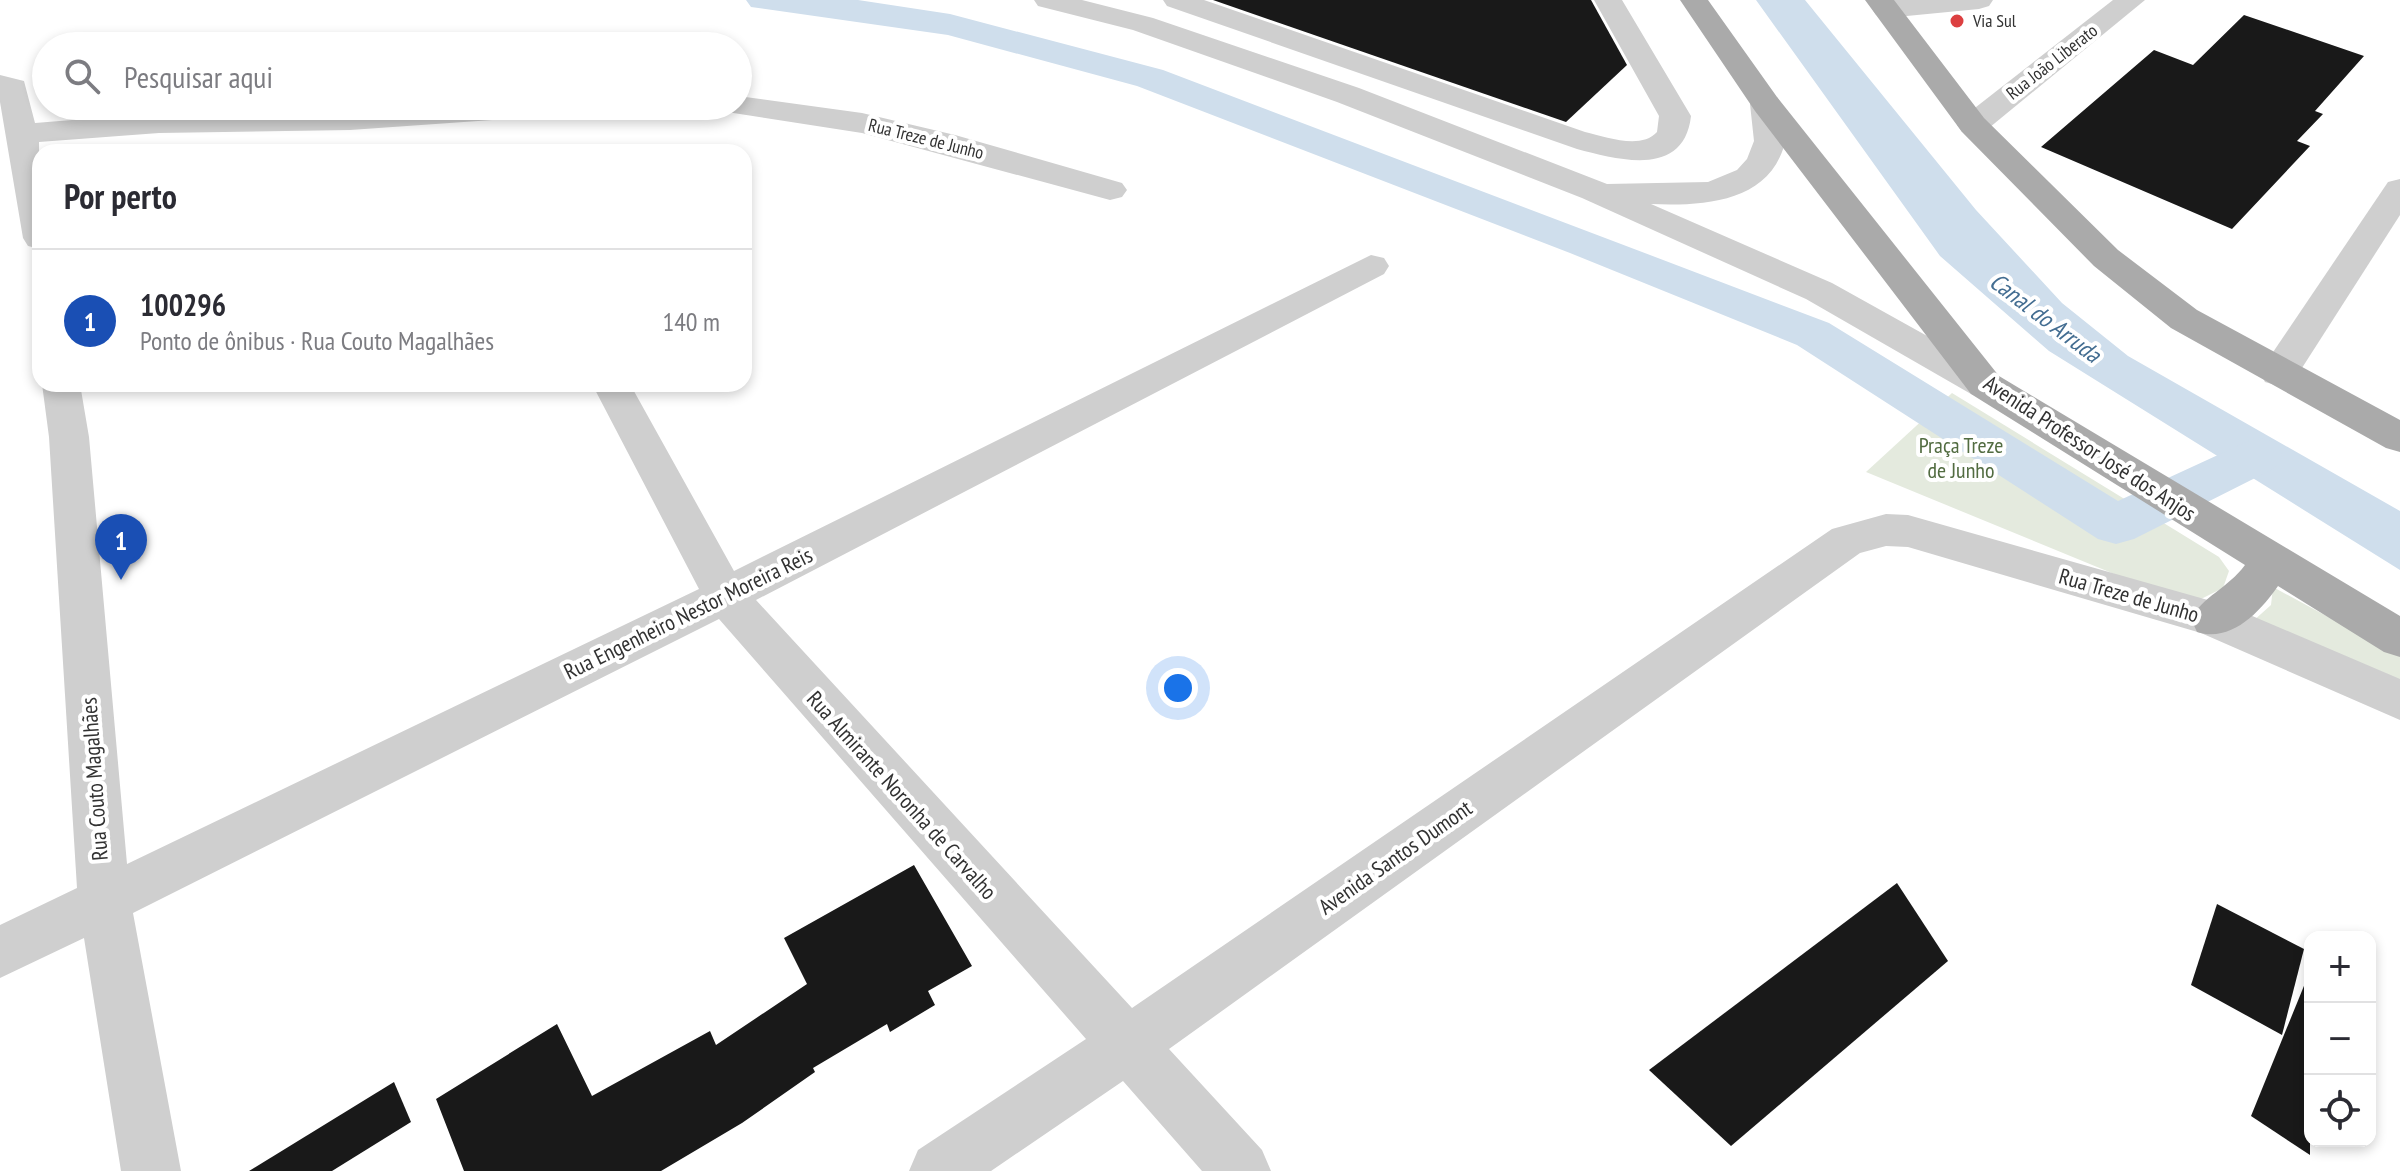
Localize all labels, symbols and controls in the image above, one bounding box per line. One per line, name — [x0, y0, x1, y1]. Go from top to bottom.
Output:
place label: Via Sul — [1972, 9, 2017, 32]
marker: Via Sul — [1948, 12, 1966, 30]
street label: Rua João Liberato — [2001, 19, 2102, 104]
search box — [32, 32, 752, 120]
icon: search — [60, 54, 104, 98]
text: Pesquisar aqui — [124, 57, 273, 96]
street label: Rua Treze de Junho — [866, 113, 986, 164]
text: Por perto — [64, 174, 177, 218]
water label: Canal do Arruda — [1984, 266, 2108, 370]
text: 100296 — [140, 285, 226, 324]
text: 1 — [84, 305, 96, 338]
text: 140 m — [662, 305, 720, 338]
text: Ponto de ônibus · Rua Couto Magalhães — [140, 324, 494, 357]
street label: Avenida Professor José dos Anjos — [1979, 369, 2201, 527]
park label: Praça Treze de Junho — [1919, 431, 2003, 484]
pin: 1 — [95, 514, 147, 580]
street label: Rua Engenheiro Nestor Moreira Reis — [559, 541, 817, 685]
street label: Rua Treze de Junho — [2056, 562, 2202, 628]
your location — [1158, 668, 1198, 708]
street label: Rua Almirante Noronha de Carvalho — [801, 685, 1003, 905]
street label: Rua Couto Magalhães — [74, 697, 114, 861]
street label: Avenida Santos Dumont — [1313, 794, 1477, 920]
map controls — [2304, 931, 2376, 1147]
button: + — [2304, 931, 2376, 1003]
button: − — [2304, 1003, 2376, 1075]
button: locate — [2304, 1075, 2376, 1147]

